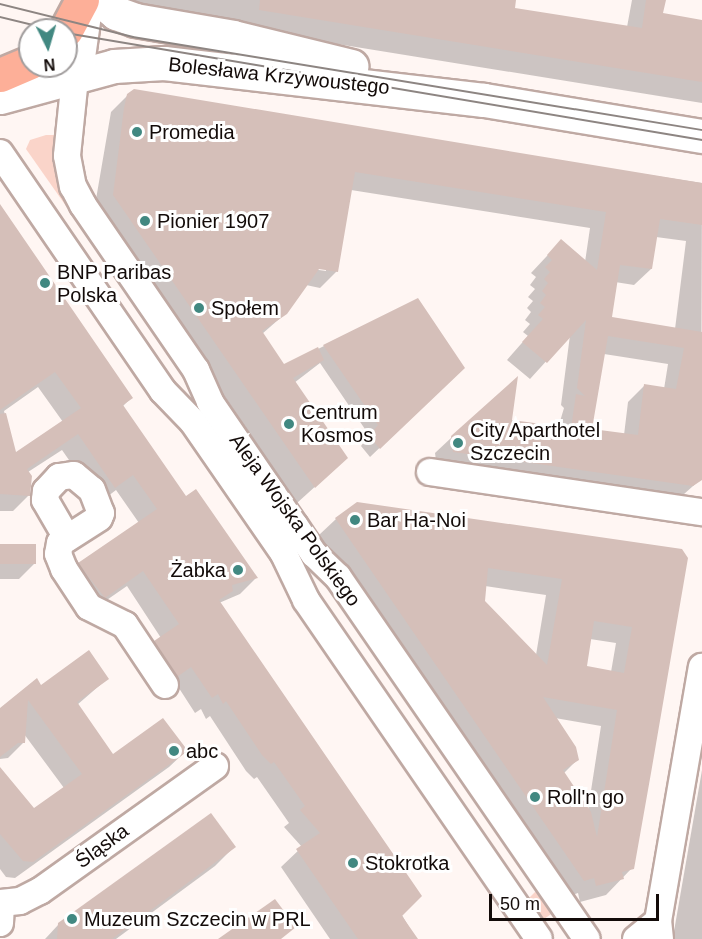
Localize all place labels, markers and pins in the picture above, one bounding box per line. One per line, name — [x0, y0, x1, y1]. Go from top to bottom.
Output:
place label: Promedia — [149, 120, 235, 144]
marker: Promedia — [130, 125, 144, 139]
place label: Pionier 1907 — [157, 209, 269, 233]
marker: Pionier 1907 — [138, 214, 152, 228]
place label: BNP Paribas Polska — [57, 260, 171, 307]
marker: BNP Paribas Polska — [38, 276, 52, 290]
place label: Społem — [211, 296, 279, 320]
marker: Społem — [192, 301, 206, 315]
place label: Centrum Kosmos — [301, 400, 378, 447]
marker: Centrum Kosmos — [282, 417, 296, 431]
place label: City Aparthotel Szczecin — [470, 419, 601, 466]
marker: City Aparthotel Szczecin — [451, 436, 465, 450]
place label: Bar Ha-Noi — [367, 508, 466, 532]
marker: Bar Ha-Noi — [348, 513, 362, 527]
place label: Żabka — [170, 558, 226, 582]
marker: Żabka — [231, 563, 245, 577]
place label: abc — [186, 739, 218, 763]
marker: abc — [167, 744, 181, 758]
place label: Roll'n go — [547, 785, 624, 809]
marker: Roll'n go — [528, 790, 542, 804]
place label: Stokrotka — [365, 851, 449, 875]
marker: Stokrotka — [346, 856, 360, 870]
place label: Muzeum Szczecin w PRL — [84, 907, 311, 931]
marker: Muzeum Szczecin w PRL — [65, 912, 79, 926]

